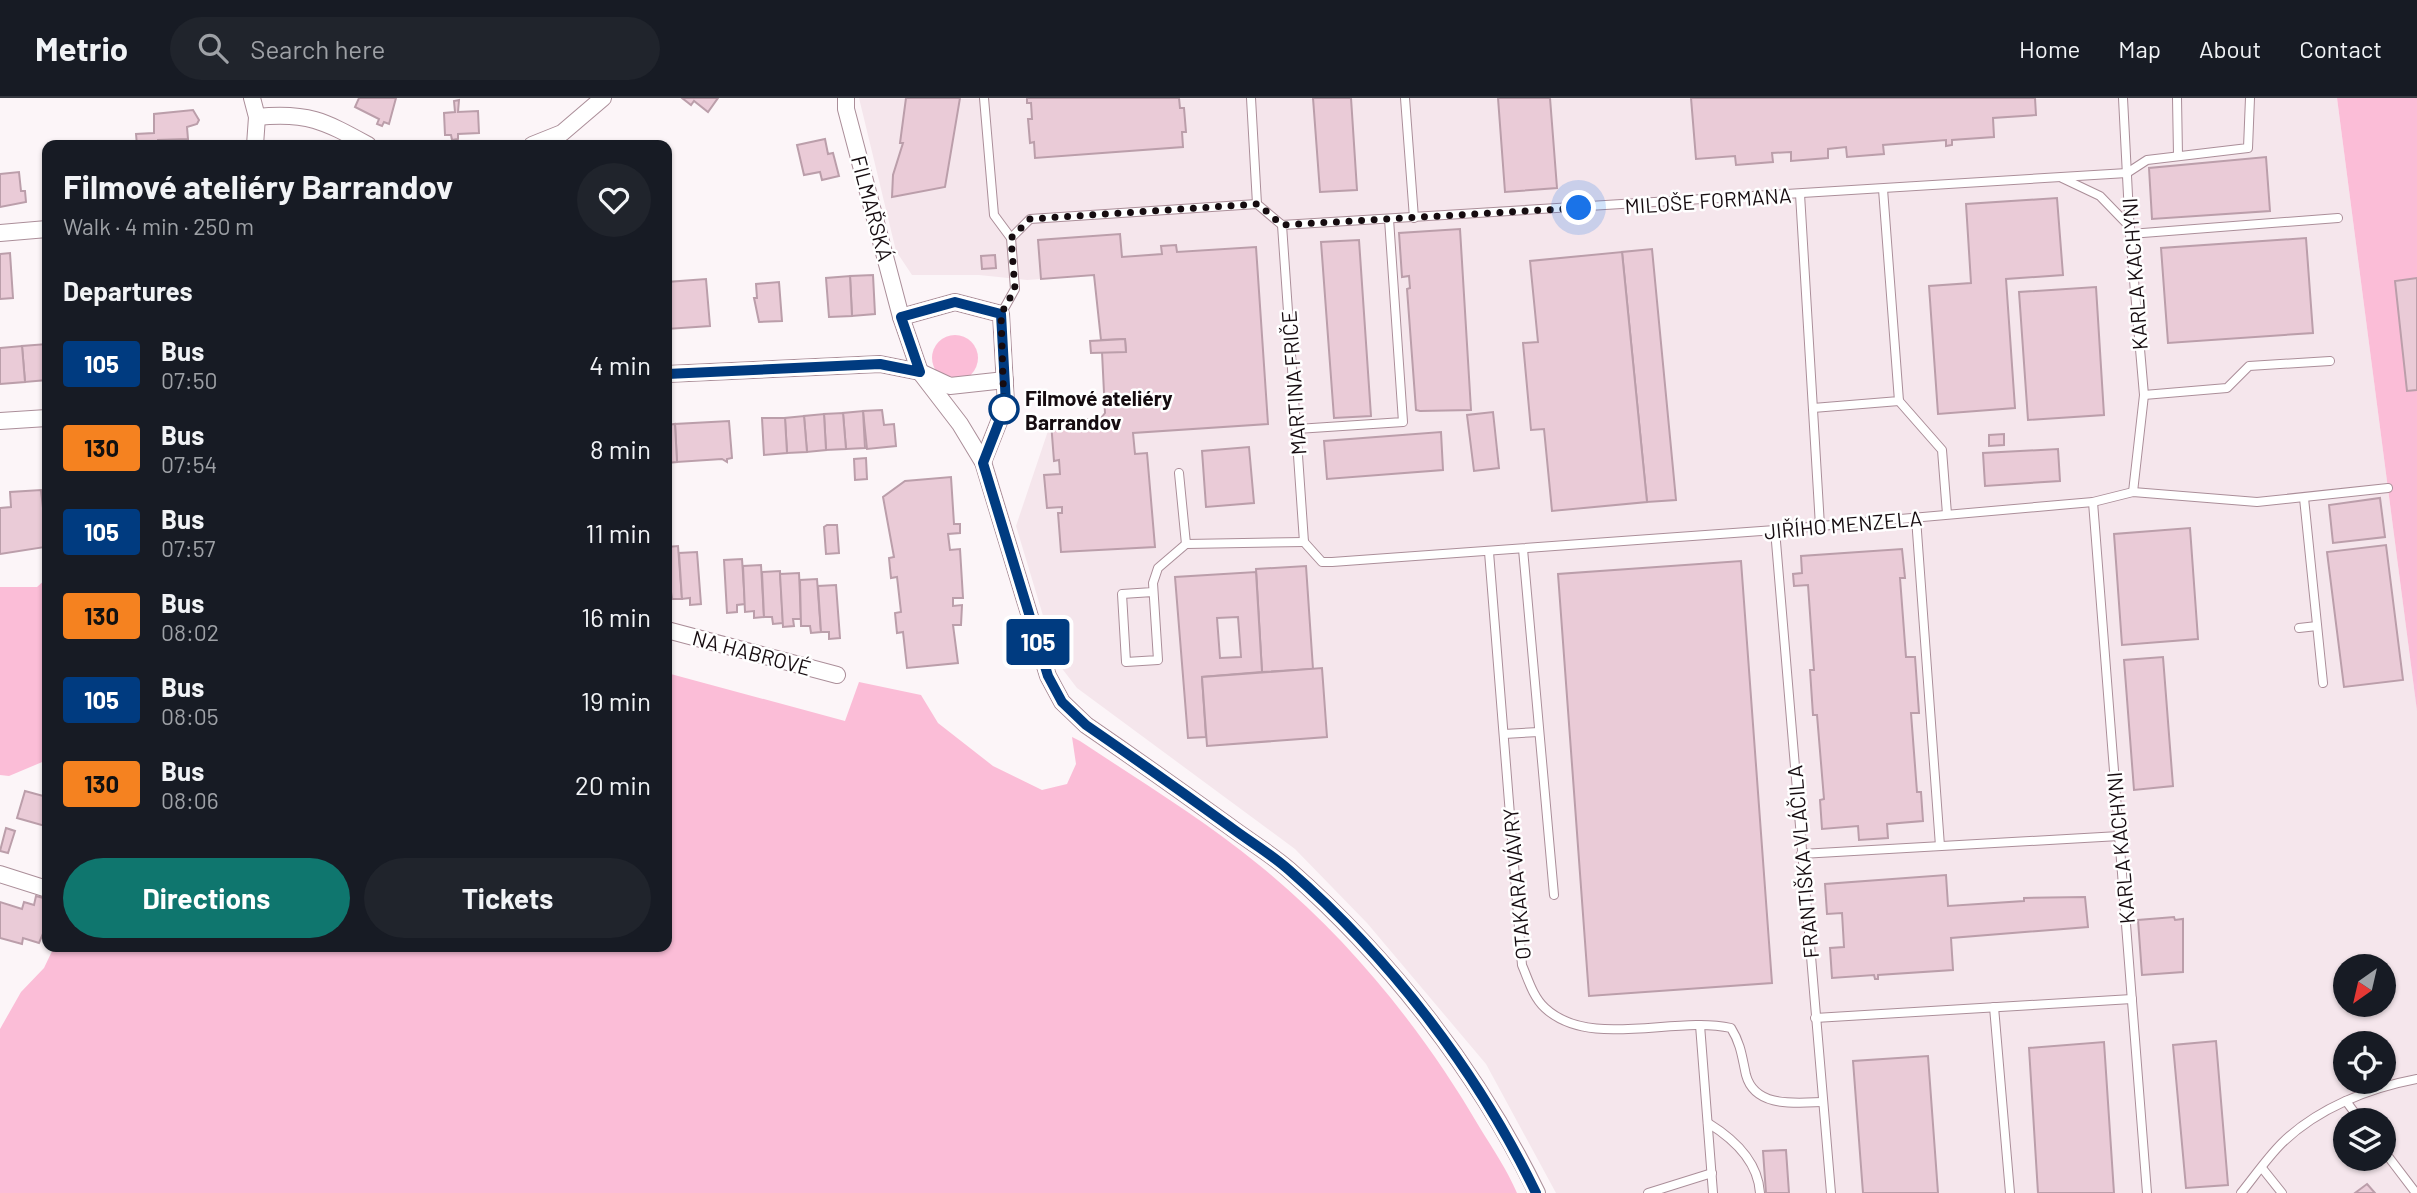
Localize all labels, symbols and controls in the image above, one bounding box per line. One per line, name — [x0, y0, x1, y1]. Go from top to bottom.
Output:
search box — [170, 17, 660, 80]
text: Metrio — [35, 28, 128, 68]
icon: search — [194, 29, 232, 67]
text: Search here — [250, 33, 385, 64]
text: Home — [2019, 34, 2080, 63]
text: Map — [2118, 34, 2161, 63]
text: About — [2199, 34, 2261, 63]
text: Contact — [2299, 34, 2382, 63]
street label: FILMAŘSKÁ — [847, 152, 899, 264]
button: heart — [577, 163, 651, 237]
text: Filmové ateliéry Barrandov — [63, 166, 453, 206]
street label: MILOŠE FORMANA — [1624, 182, 1792, 218]
your location — [1561, 190, 1596, 225]
street label: KARLA KACHYNI — [2116, 197, 2152, 351]
text: Walk · 4 min · 250 m — [63, 212, 254, 240]
text: Departures — [63, 275, 193, 306]
street label: MARTINA FRIČE — [1275, 310, 1311, 456]
text: Bus — [161, 335, 204, 366]
text: 105 — [84, 349, 119, 378]
text: 4 min — [589, 349, 651, 380]
text: 07:50 — [161, 366, 218, 394]
place label: Filmové ateliéry Barrandov — [1025, 385, 1173, 434]
marker: Filmové ateliéry Barrandov — [989, 394, 1019, 424]
text: Bus — [161, 419, 204, 450]
text: 130 — [84, 433, 119, 462]
text: 8 min — [590, 433, 651, 464]
text: 07:54 — [161, 450, 217, 478]
text: Bus — [161, 503, 204, 534]
street label: JIŘÍHO MENZELA — [1763, 505, 1923, 543]
text: 105 — [84, 517, 119, 546]
text: 11 min — [585, 517, 651, 548]
text: 07:57 — [161, 534, 215, 562]
text: Bus — [161, 587, 204, 618]
text: 130 — [84, 601, 119, 630]
text: 16 min — [581, 601, 651, 632]
text: 08:02 — [161, 618, 219, 646]
line badge: 105 — [998, 619, 1078, 665]
street label: NA HABROVÉ — [690, 624, 814, 680]
text: 105 — [1020, 627, 1056, 656]
text: Bus — [161, 671, 204, 702]
text: 105 — [84, 685, 119, 714]
text: 19 min — [581, 685, 651, 716]
text: 08:05 — [161, 702, 219, 730]
text: Bus — [161, 755, 204, 786]
street label: FRANTIŠKA VLÁČILA — [1781, 764, 1823, 960]
text: 130 — [84, 769, 119, 798]
text: 20 min — [575, 769, 651, 800]
street label: KARLA KACHYNI — [2101, 771, 2139, 925]
text: 08:06 — [161, 786, 219, 814]
street label: OTAKARA VÁVRY — [1497, 807, 1535, 961]
button: Directions — [63, 858, 350, 938]
button: Tickets — [364, 858, 651, 938]
north arrow — [2333, 954, 2396, 1017]
map controls — [2333, 954, 2396, 1171]
button: locate — [2333, 1031, 2396, 1094]
button: layers — [2333, 1108, 2396, 1171]

